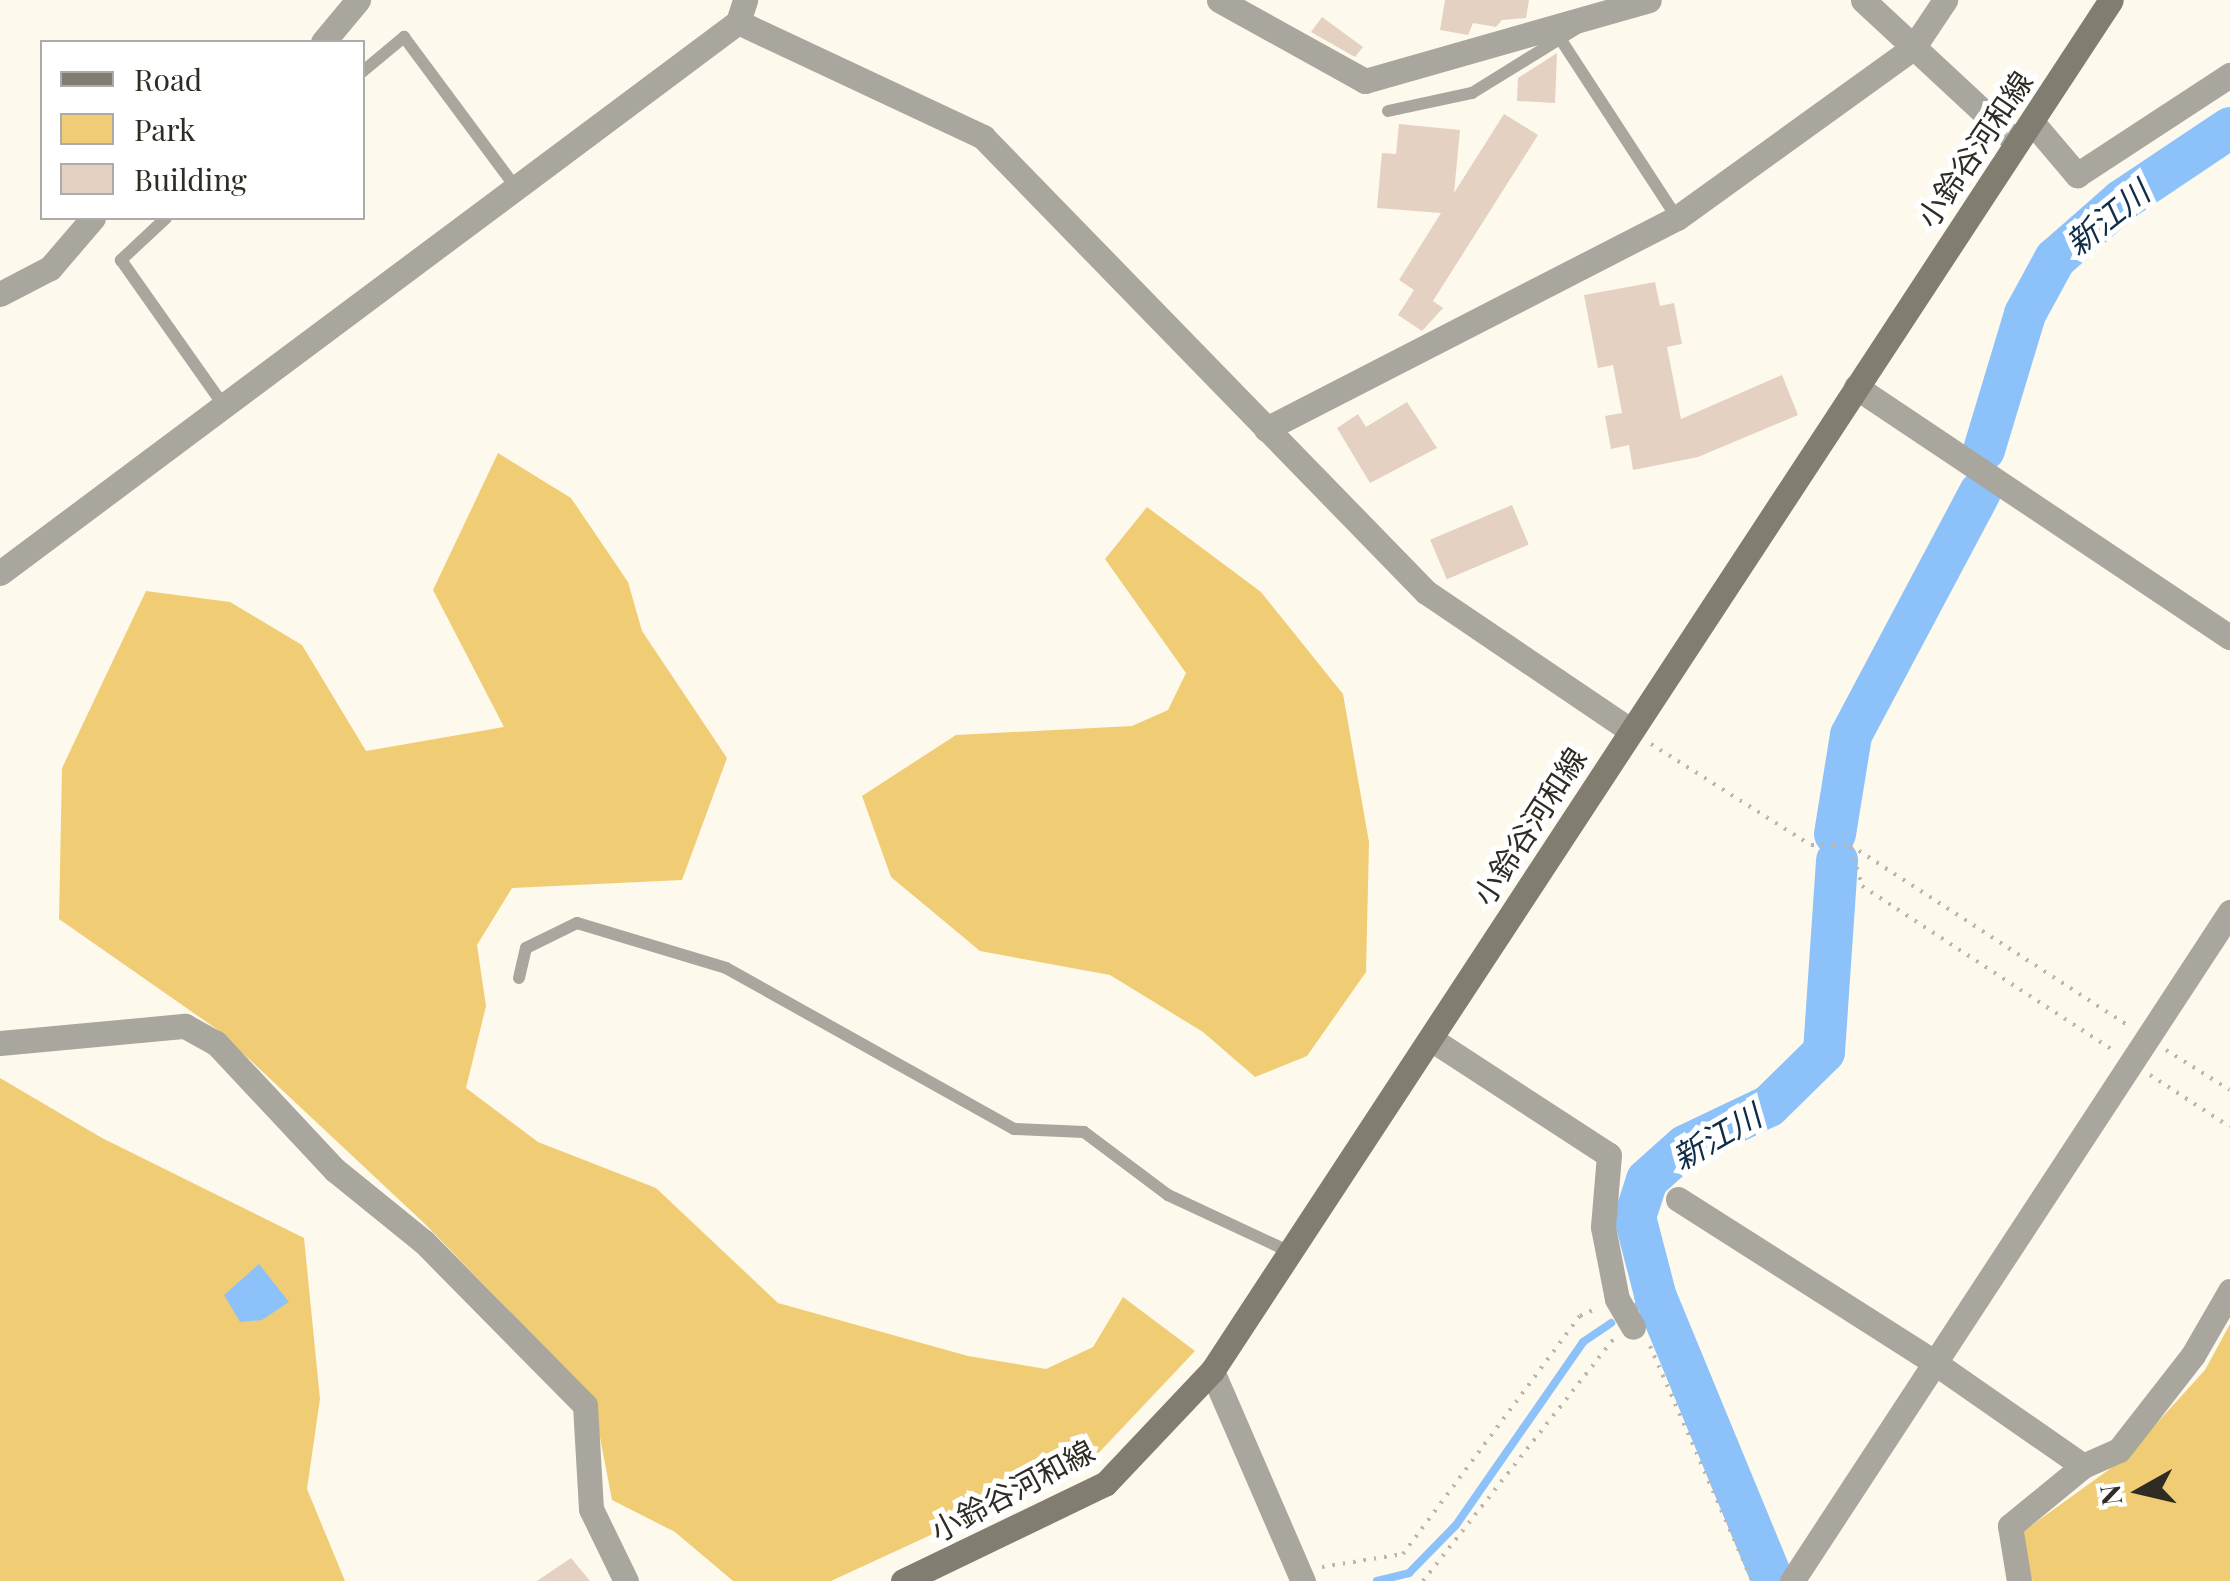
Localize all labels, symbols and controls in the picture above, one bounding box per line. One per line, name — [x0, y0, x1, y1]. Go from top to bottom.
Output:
legend — [40, 40, 365, 220]
text: Road — [134, 59, 202, 99]
street label: 小鈴谷河和線 — [1909, 64, 2039, 234]
text: Park — [134, 109, 196, 149]
text: Building — [134, 159, 247, 199]
water label: 新江川 — [2058, 172, 2156, 262]
street label: 小鈴谷河和線 — [1465, 741, 1593, 911]
water label: 新江川 — [1665, 1095, 1767, 1177]
street label: 小鈴谷河和線 — [924, 1432, 1100, 1548]
north arrow — [2090, 1441, 2190, 1541]
text: N — [2090, 1483, 2130, 1508]

